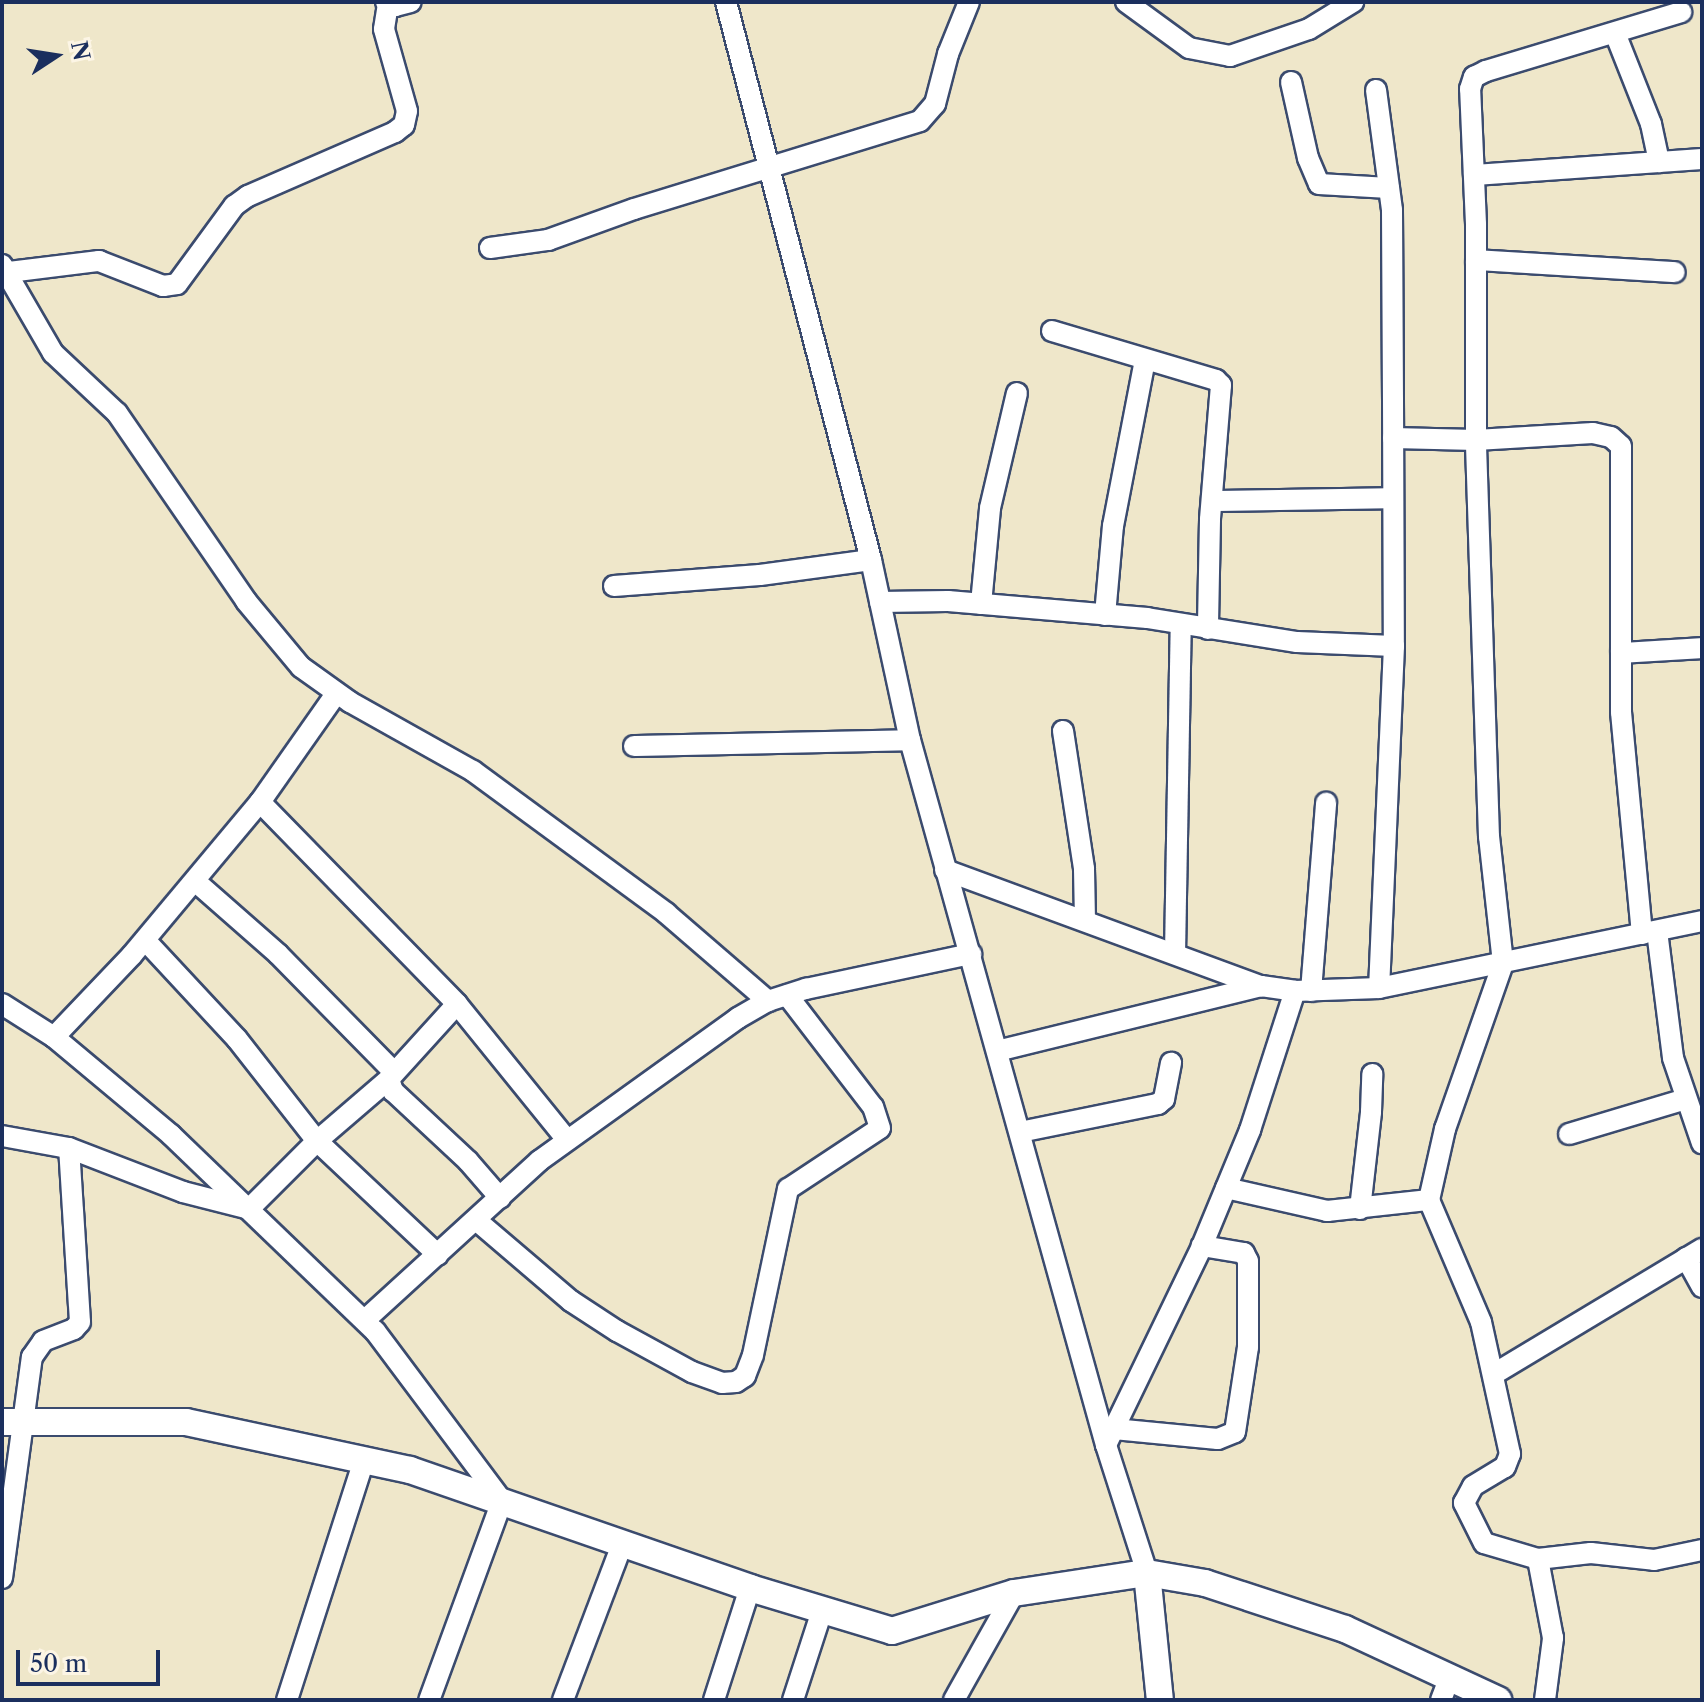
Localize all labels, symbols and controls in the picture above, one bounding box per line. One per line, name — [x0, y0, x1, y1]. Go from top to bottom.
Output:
north arrow — [16, 16, 96, 96]
text: N — [65, 39, 95, 63]
scale bar — [20, 1634, 164, 1684]
text: 50 m — [30, 1649, 87, 1678]

